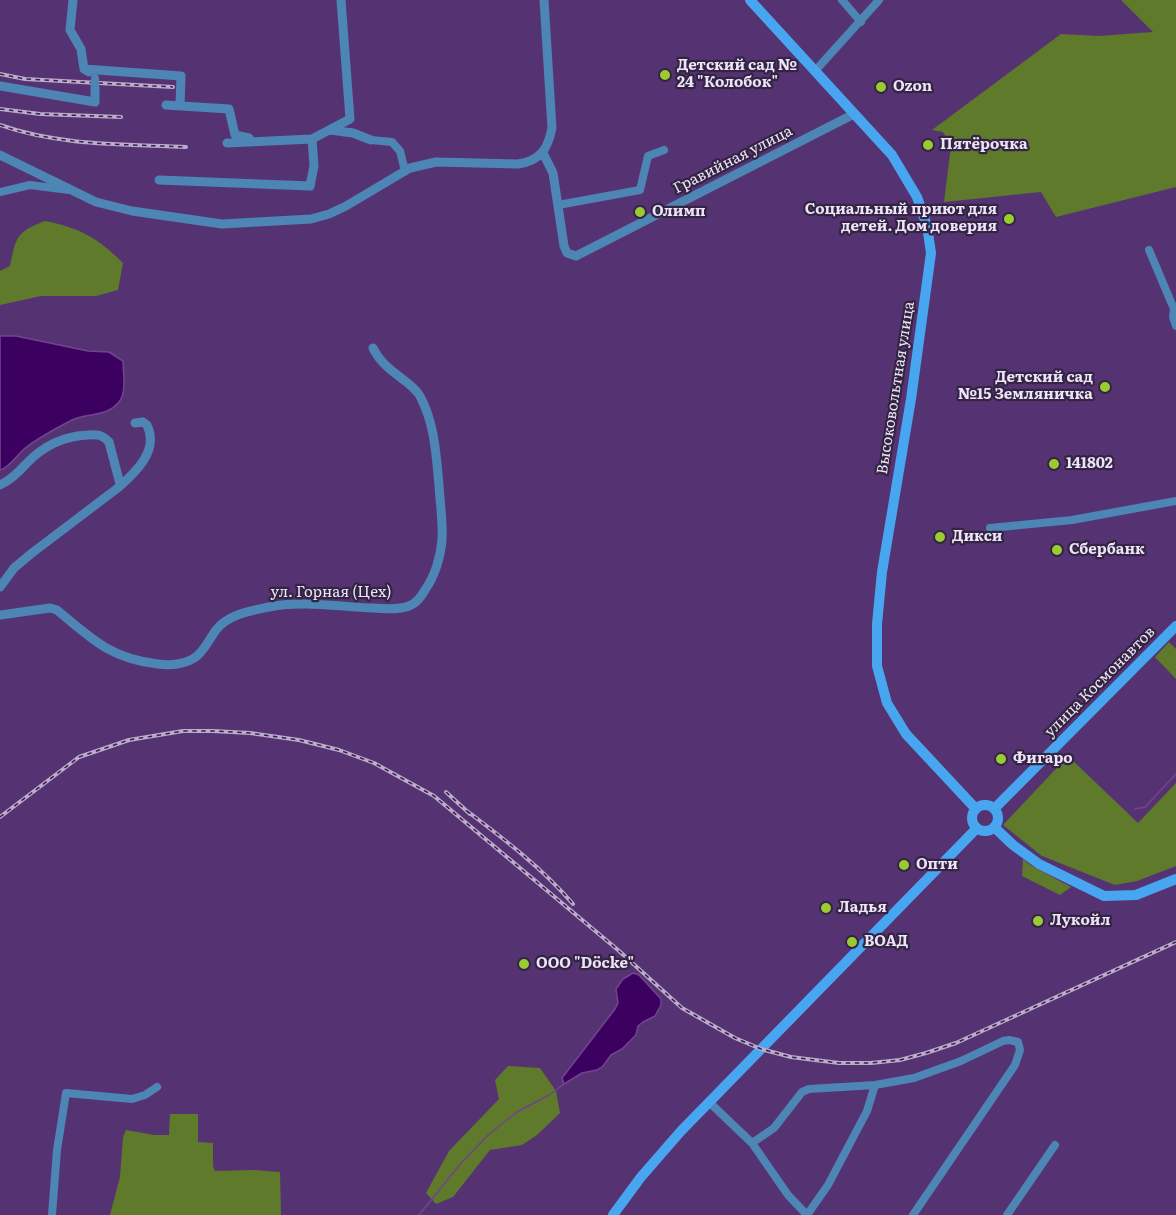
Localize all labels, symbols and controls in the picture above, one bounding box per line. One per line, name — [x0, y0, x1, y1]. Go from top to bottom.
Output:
place label: Детский сад № 24 "Колобок" — [677, 57, 797, 92]
marker: Детский сад № 24 "Колобок" — [658, 68, 672, 82]
place label: Ozon — [893, 78, 932, 96]
marker: Ozon — [874, 80, 888, 94]
street label: Гравийная улица — [670, 122, 796, 198]
place label: Пятёрочка — [940, 136, 1028, 154]
marker: Пятёрочка — [921, 138, 935, 152]
place label: Социальный приют для детей. Дом доверия — [805, 201, 997, 236]
place label: Олимп — [652, 203, 706, 221]
marker: Олимп — [633, 205, 647, 219]
marker: Социальный приют для детей. Дом доверия — [1002, 212, 1016, 226]
street label: Высоковольтная улица — [873, 300, 919, 476]
place label: Детский сад №15 Земляничка — [958, 369, 1093, 404]
marker: Детский сад №15 Земляничка — [1098, 380, 1112, 394]
place label: 141802 — [1066, 455, 1113, 473]
marker: 141802 — [1047, 457, 1061, 471]
place label: Дикси — [952, 528, 1002, 546]
marker: Дикси — [933, 530, 947, 544]
place label: Сбербанк — [1069, 541, 1145, 559]
marker: Сбербанк — [1050, 543, 1064, 557]
street label: ул. Горная (Цех) — [271, 584, 391, 602]
street label: улица Космонавтов — [1041, 623, 1159, 741]
place label: Фигаро — [1013, 750, 1073, 768]
marker: Фигаро — [994, 752, 1008, 766]
place label: Опти — [916, 856, 958, 874]
marker: Опти — [897, 858, 911, 872]
place label: Ладья — [838, 899, 887, 917]
marker: Ладья — [819, 901, 833, 915]
place label: Лукойл — [1050, 912, 1110, 930]
marker: Лукойл — [1031, 914, 1045, 928]
place label: ВОАД — [864, 933, 908, 951]
marker: ВОАД — [845, 935, 859, 949]
place label: ООО "Döcke" — [536, 955, 634, 973]
marker: ООО "Döcke" — [517, 957, 531, 971]

